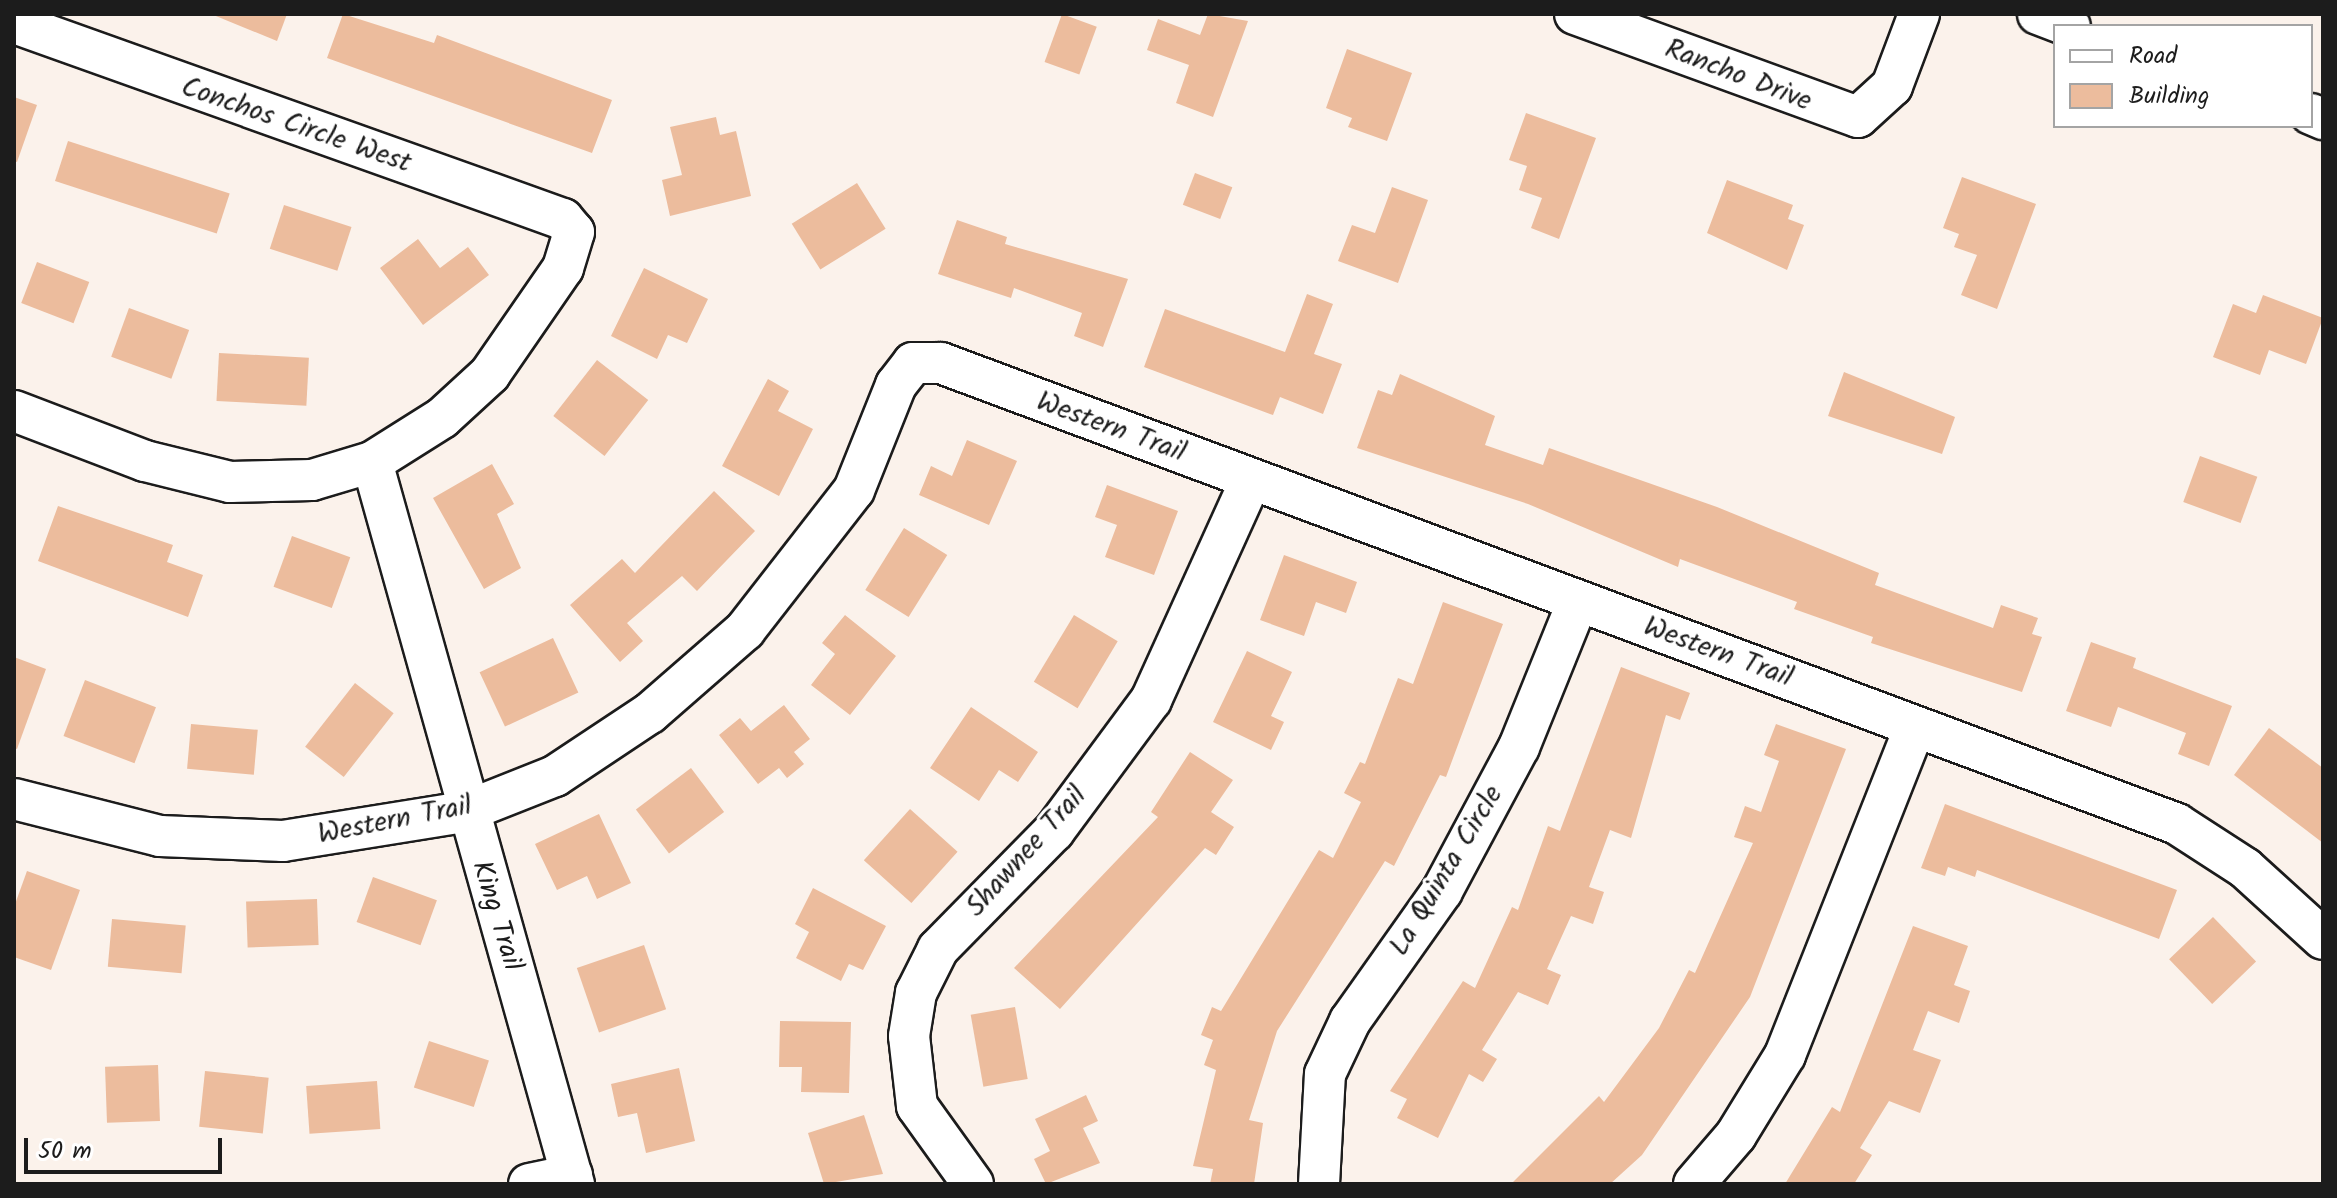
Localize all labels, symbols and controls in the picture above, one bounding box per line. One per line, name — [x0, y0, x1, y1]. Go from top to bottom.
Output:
legend — [2053, 24, 2313, 128]
street label: Rancho Drive — [1660, 33, 1816, 119]
text: Road — [2129, 37, 2177, 76]
street label: Conchos Circle West — [177, 71, 415, 181]
text: Building — [2129, 77, 2209, 116]
street label: Western Trail — [1032, 386, 1190, 470]
street label: Western Trail — [1639, 611, 1797, 695]
street label: Shawnee Trail — [960, 780, 1094, 924]
street label: La Quinta Circle — [1383, 780, 1511, 962]
street label: Western Trail — [315, 790, 475, 852]
street label: King Trail — [463, 857, 529, 975]
scale bar — [28, 1122, 226, 1172]
text: 50 m — [38, 1132, 92, 1171]

